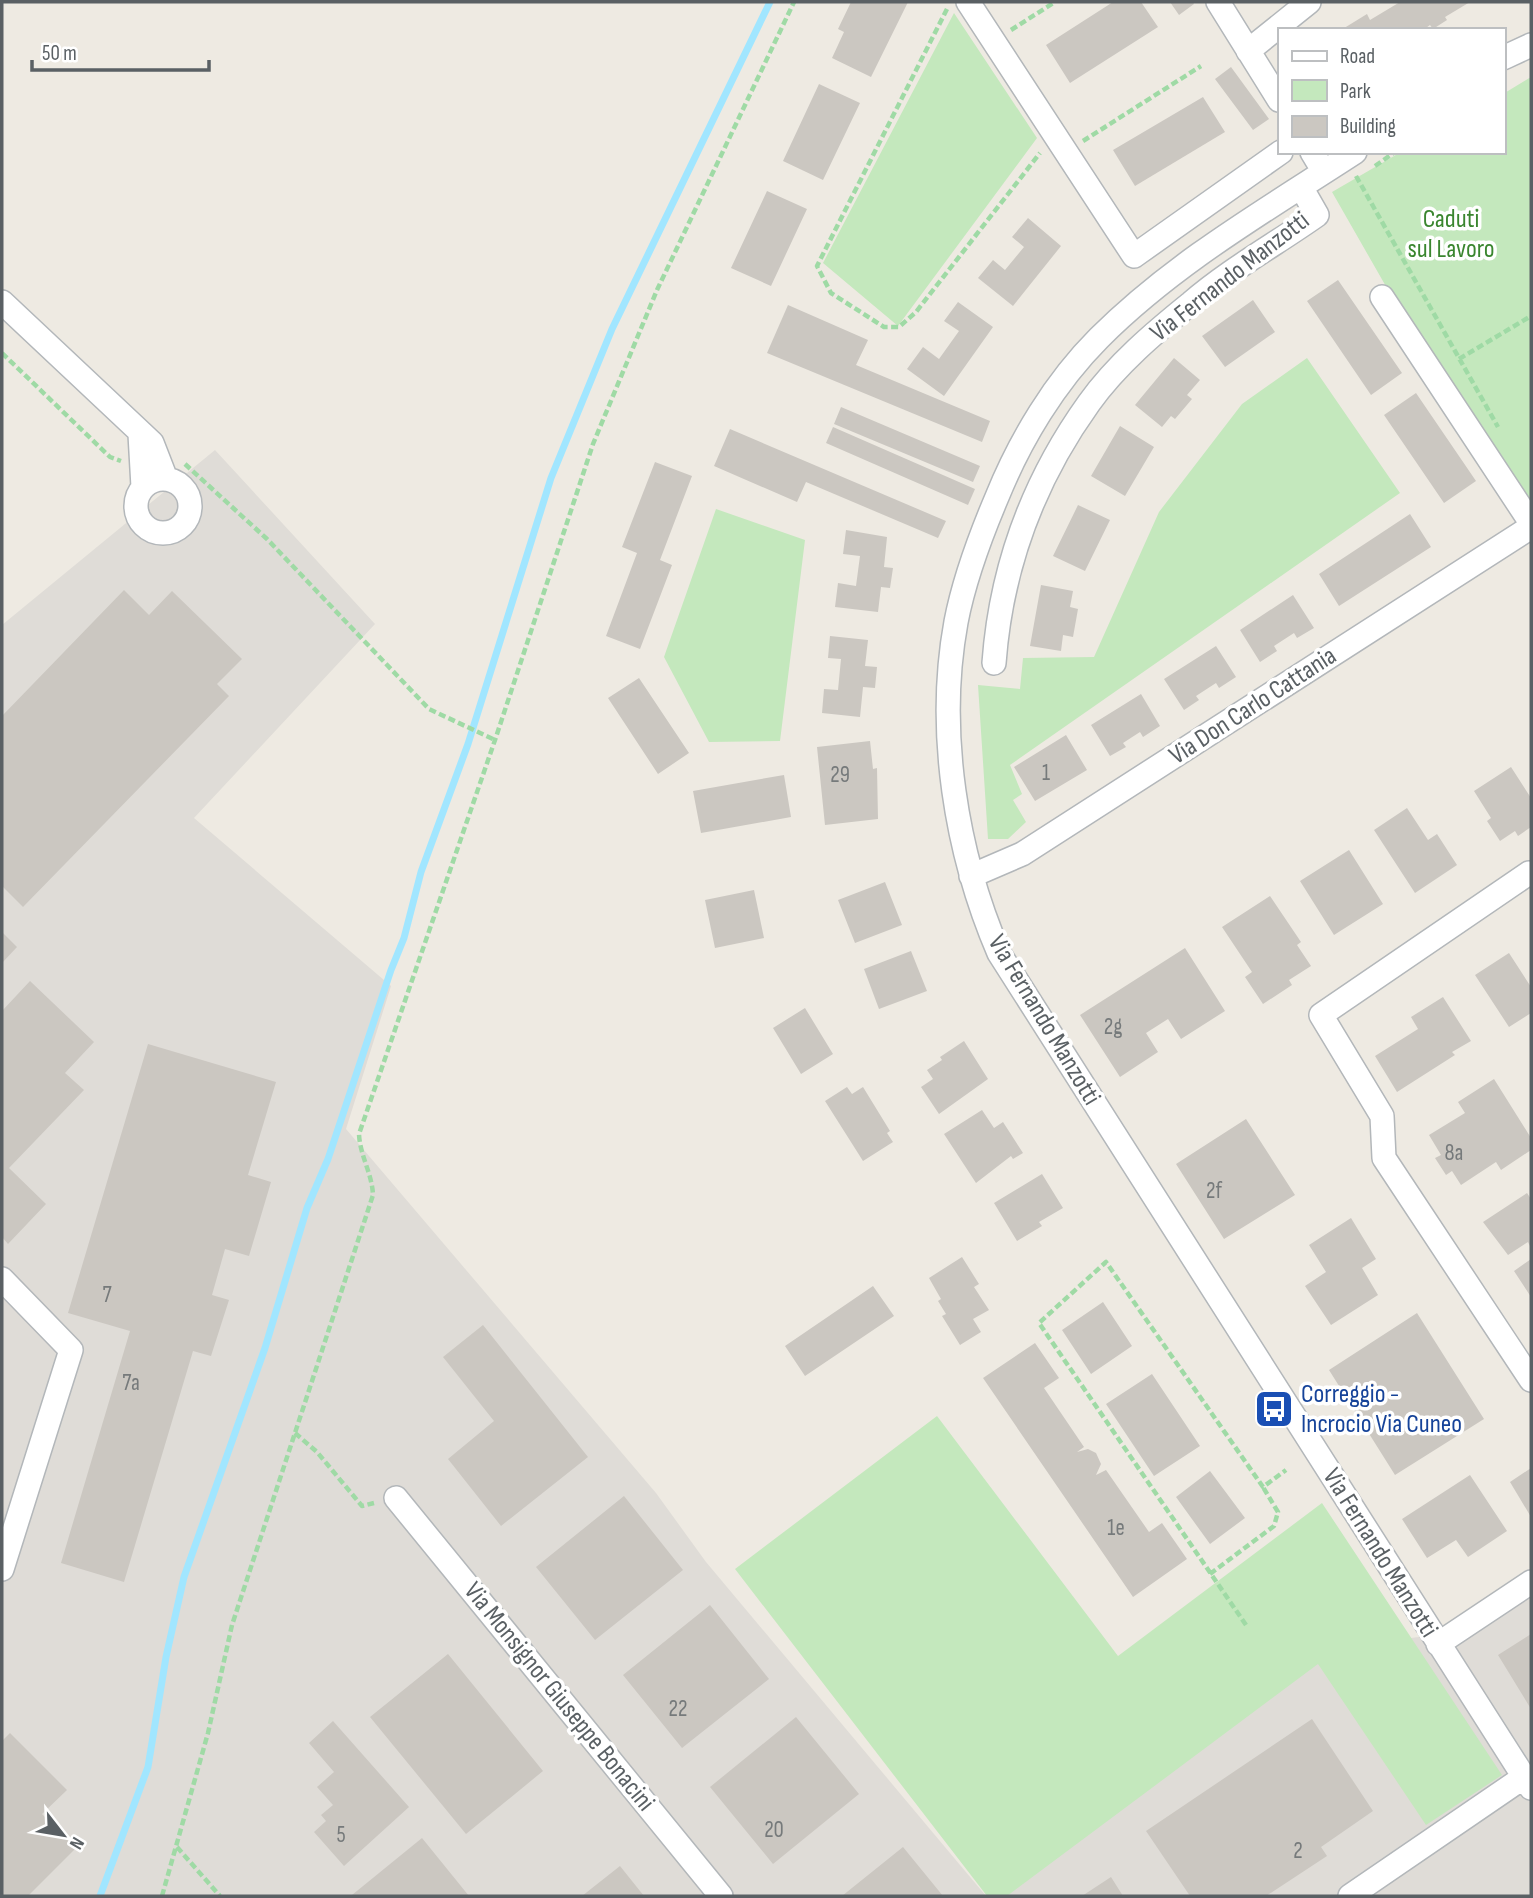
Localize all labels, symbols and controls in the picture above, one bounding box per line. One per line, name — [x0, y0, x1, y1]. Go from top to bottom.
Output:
scale bar — [32, 28, 208, 72]
legend — [1278, 28, 1505, 154]
text: 50 m — [42, 41, 77, 66]
text: Road — [1340, 44, 1375, 69]
text: Park — [1340, 79, 1371, 104]
text: Building — [1340, 114, 1396, 139]
park label: Caduti sul Lavoro — [1407, 204, 1495, 265]
street label: Via Fernando Manzotti — [1144, 205, 1316, 349]
street label: Via Don Carlo Cattania — [1164, 640, 1342, 772]
house number: 1 — [1042, 759, 1050, 787]
house number: 29 — [830, 761, 850, 789]
street label: Via Fernando Manzotti — [981, 929, 1107, 1111]
house number: 2g — [1104, 1013, 1122, 1041]
house number: 8a — [1445, 1139, 1463, 1167]
house number: 2f — [1206, 1177, 1222, 1205]
house number: 7 — [102, 1281, 112, 1309]
house number: 7a — [122, 1369, 140, 1397]
place label: Correggio - Incrocio Via Cuneo — [1301, 1379, 1462, 1440]
bus stop icon: Correggio - Incrocio Via Cuneo — [1253, 1388, 1295, 1430]
street label: Via Fernando Manzotti — [1316, 1463, 1444, 1643]
house number: 1e — [1107, 1514, 1125, 1542]
street label: Via Monsignor Giuseppe Bonacini — [457, 1576, 661, 1818]
house number: 22 — [669, 1695, 687, 1723]
north arrow — [28, 1800, 98, 1870]
house number: 20 — [764, 1816, 784, 1844]
house number: 5 — [336, 1821, 346, 1849]
text: N — [64, 1833, 89, 1853]
house number: 2 — [1293, 1837, 1303, 1865]

